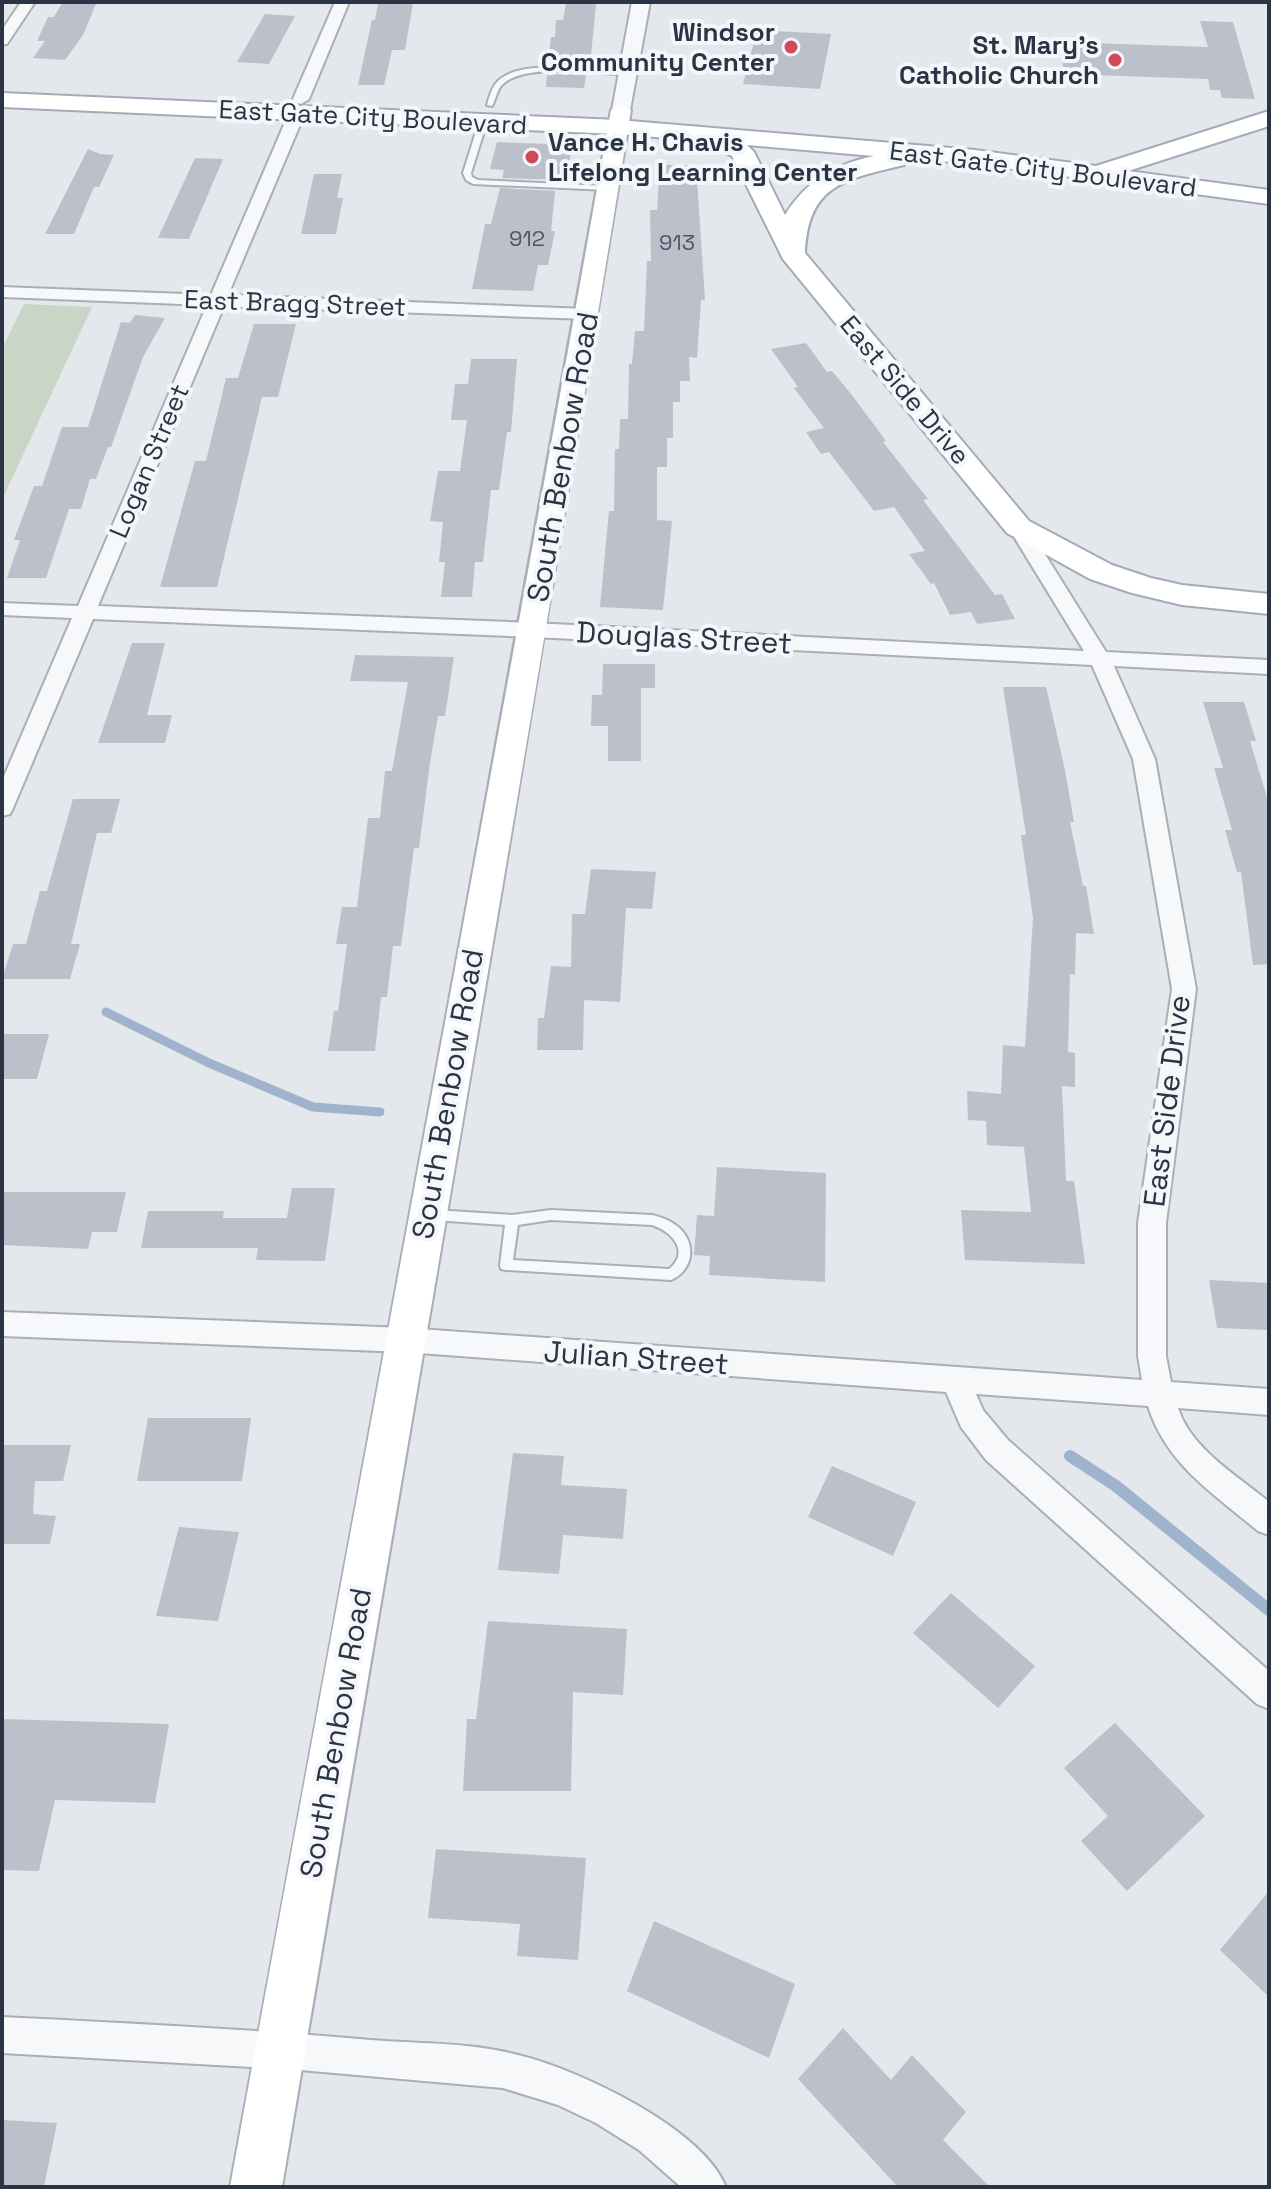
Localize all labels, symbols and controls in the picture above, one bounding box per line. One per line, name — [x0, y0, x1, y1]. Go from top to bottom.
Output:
place label: Windsor Community Center — [541, 15, 775, 79]
place label: St. Mary's Catholic Church — [899, 28, 1099, 92]
marker: Windsor Community Center — [782, 38, 800, 56]
marker: St. Mary's Catholic Church — [1106, 51, 1124, 69]
street label: East Gate City Boulevard — [218, 92, 528, 142]
place label: Vance H. Chavis Lifelong Learning Center — [548, 125, 858, 189]
street label: East Gate City Boulevard — [888, 133, 1198, 205]
marker: Vance H. Chavis Lifelong Learning Center — [523, 148, 541, 166]
house number: 912 — [509, 224, 545, 252]
house number: 913 — [659, 228, 695, 256]
street label: East Bragg Street — [183, 282, 407, 324]
street label: East Side Drive — [833, 308, 977, 472]
street label: South Benbow Road — [518, 309, 607, 605]
street label: Logan Street — [101, 379, 197, 543]
street label: Douglas Street — [575, 612, 793, 663]
street label: South Benbow Road — [403, 946, 492, 1242]
street label: East Side Drive — [1134, 993, 1199, 1209]
street label: Julian Street — [542, 1332, 730, 1383]
street label: South Benbow Road — [291, 1585, 380, 1881]

